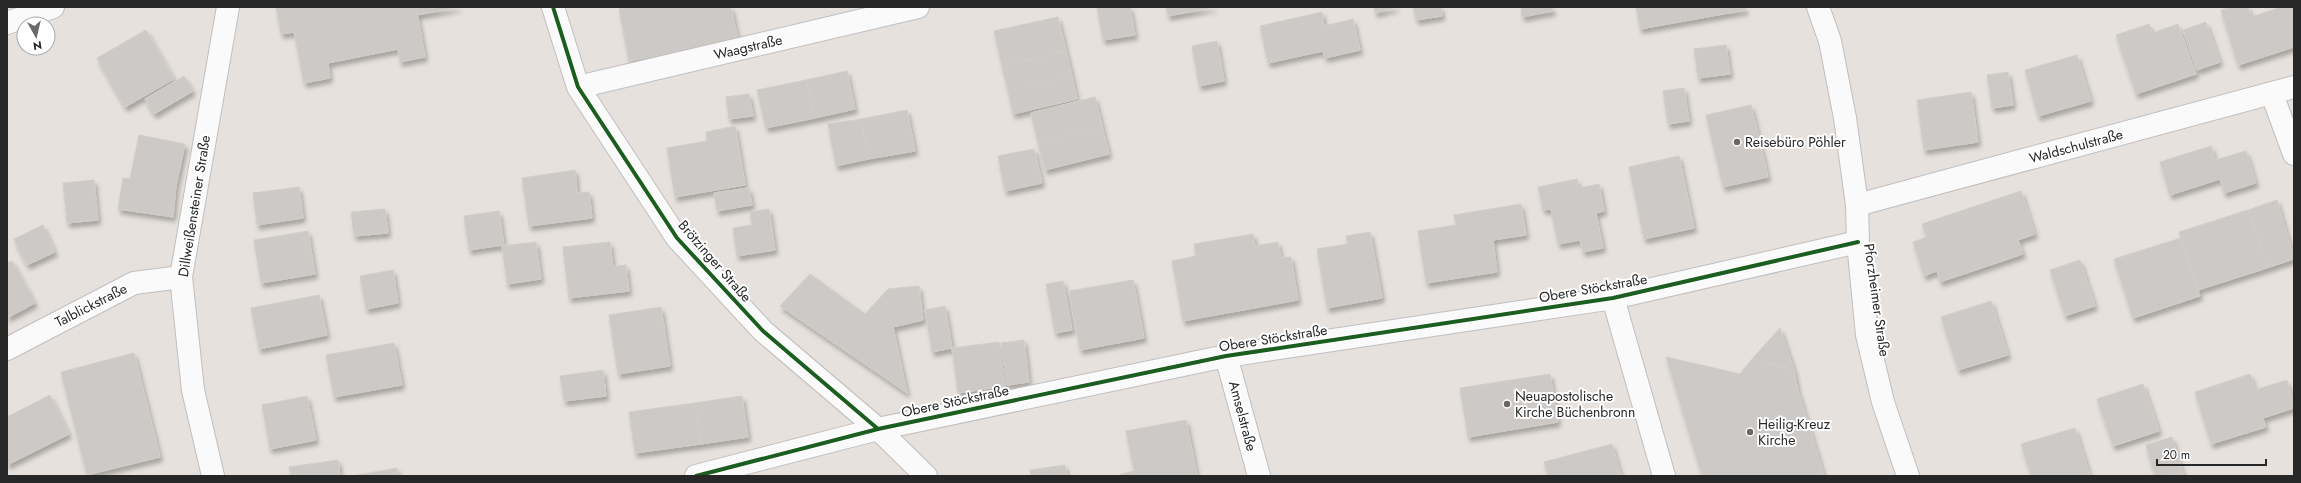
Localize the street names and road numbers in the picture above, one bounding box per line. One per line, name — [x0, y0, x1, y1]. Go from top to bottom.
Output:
street label: Waagstraße — [712, 29, 784, 65]
street label: Waldschulstraße — [2027, 124, 2125, 168]
street label: Dillweißensteiner Straße — [173, 134, 215, 278]
street label: Brötzinger Straße — [674, 216, 756, 306]
street label: Pforzheimer Straße — [1859, 242, 1895, 358]
street label: Obere Stöckstraße — [1537, 269, 1649, 307]
street label: Talblickstraße — [52, 278, 130, 332]
street label: Obere Stöckstraße — [1217, 320, 1329, 356]
street label: Amselstraße — [1224, 379, 1262, 453]
street label: Obere Stöckstraße — [899, 380, 1011, 422]

